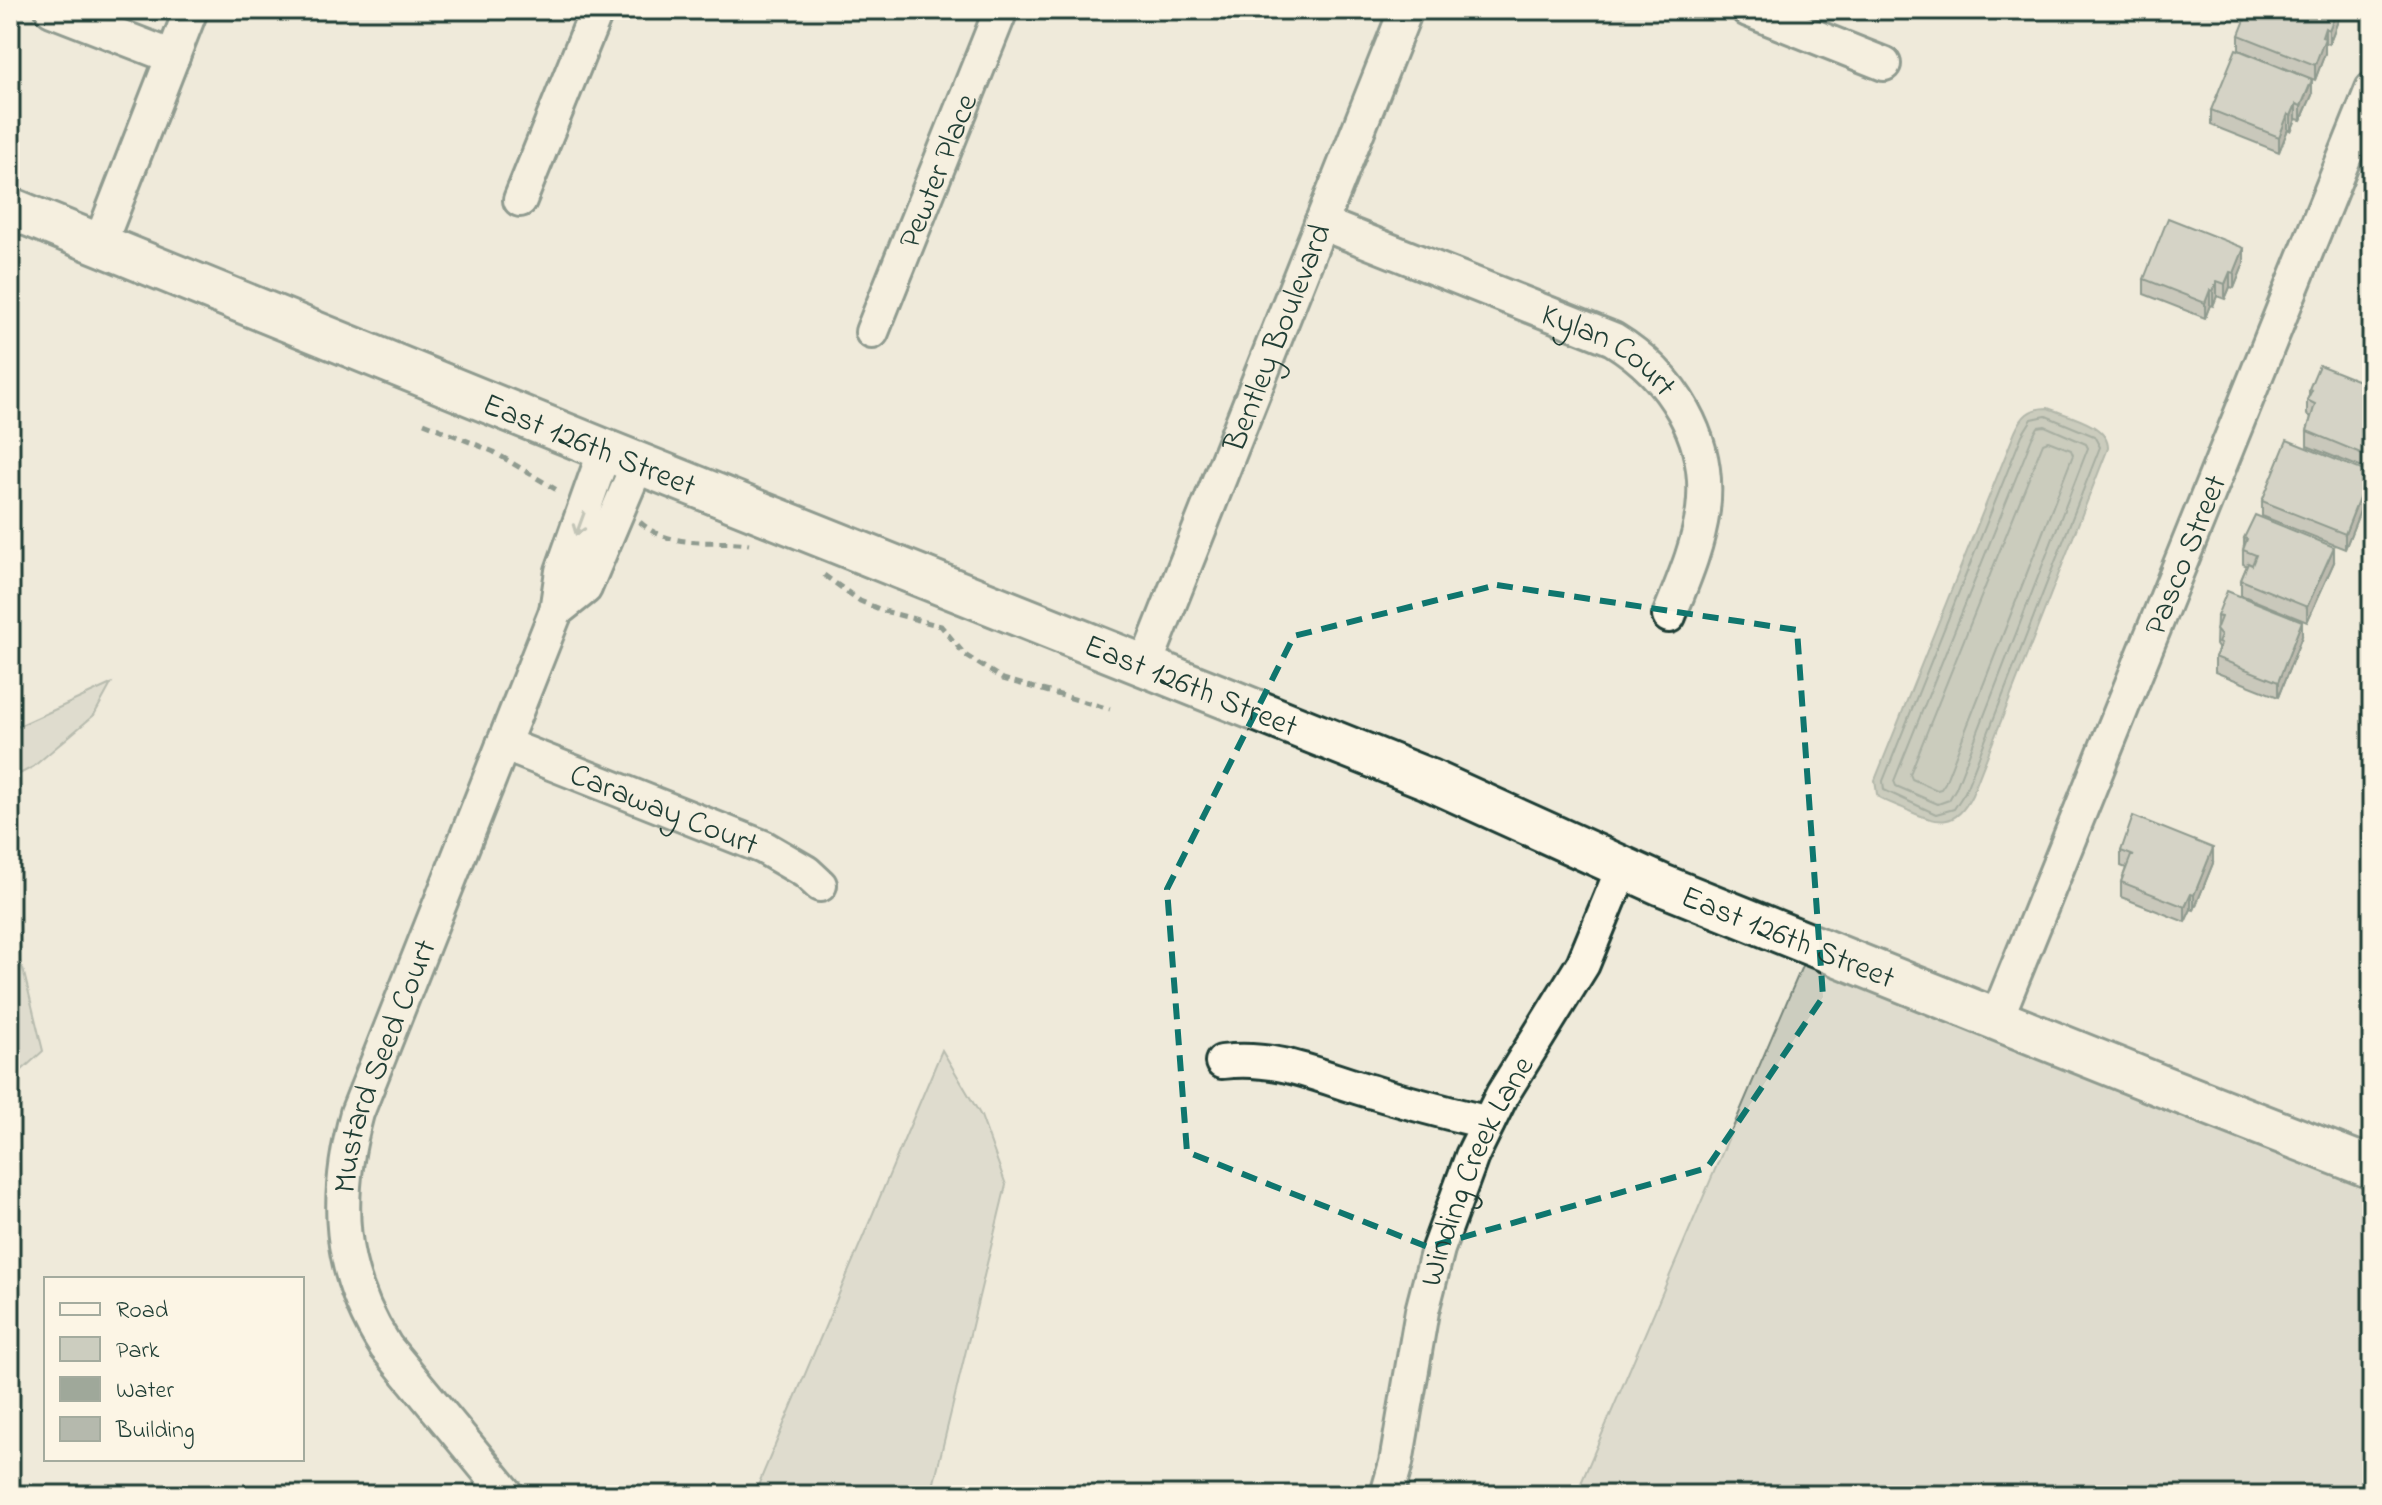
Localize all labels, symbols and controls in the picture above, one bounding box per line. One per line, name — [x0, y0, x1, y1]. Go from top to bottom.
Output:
street label: Pewter Place — [888, 87, 992, 256]
street label: Bentley Boulevard — [1212, 217, 1346, 460]
street label: Kylan Court — [1534, 293, 1687, 408]
street label: East 126th Street — [475, 383, 703, 511]
street label: Pasco Street — [2134, 468, 2241, 643]
one-way arrow — [571, 511, 586, 536]
street label: East 126th Street — [1076, 624, 1304, 752]
street label: Caraway Court — [562, 753, 765, 870]
street label: East 126th Street — [1673, 875, 1901, 1003]
street label: Mustard Seed Court — [323, 933, 451, 1195]
street label: Winding Creek Lane — [1409, 1047, 1548, 1292]
legend — [44, 1277, 304, 1461]
text: Road — [116, 1294, 169, 1329]
text: Park — [116, 1334, 160, 1369]
text: Water — [116, 1374, 174, 1409]
text: Building — [115, 1414, 195, 1449]

